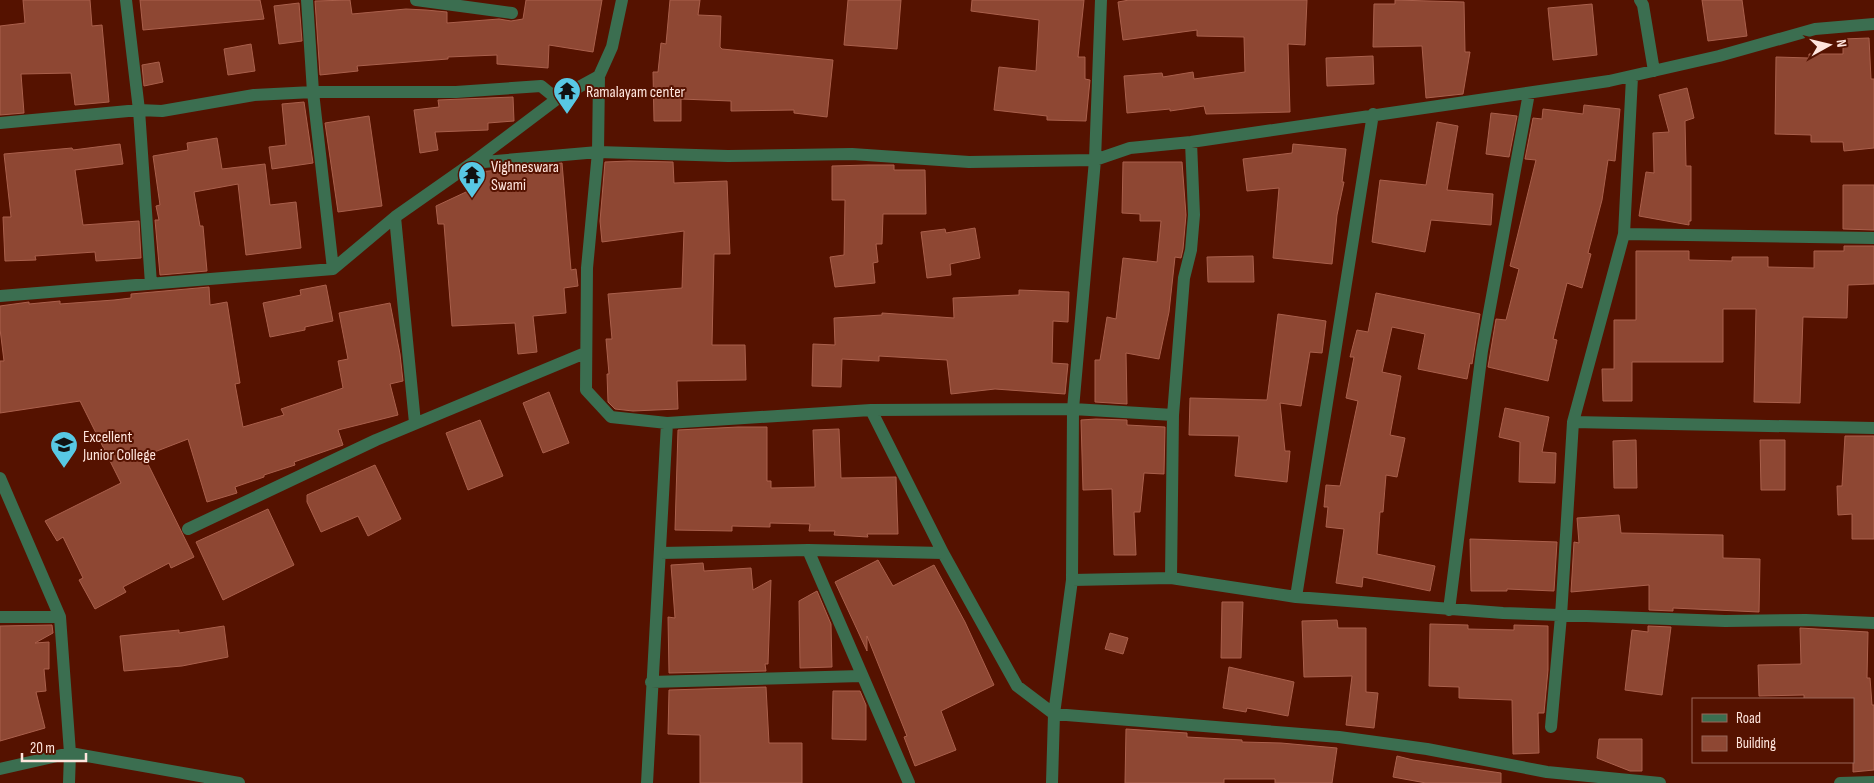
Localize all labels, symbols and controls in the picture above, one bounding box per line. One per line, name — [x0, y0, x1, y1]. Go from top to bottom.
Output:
north arrow — [1804, 20, 1854, 70]
text: N — [1832, 38, 1850, 48]
temple icon: Ramalayam center — [552, 76, 582, 115]
place label: Ramalayam center — [586, 83, 686, 102]
place label: Vighneswara Swami — [491, 158, 559, 195]
temple icon: Vighneswara Swami — [457, 160, 487, 199]
place label: Excellent Junior College — [82, 428, 156, 465]
school or university icon: Excellent Junior College — [49, 430, 79, 469]
legend — [1692, 698, 1854, 763]
text: Road — [1736, 709, 1761, 728]
scale bar — [22, 730, 86, 762]
text: Building — [1736, 734, 1776, 753]
text: 20 m — [30, 739, 55, 758]

